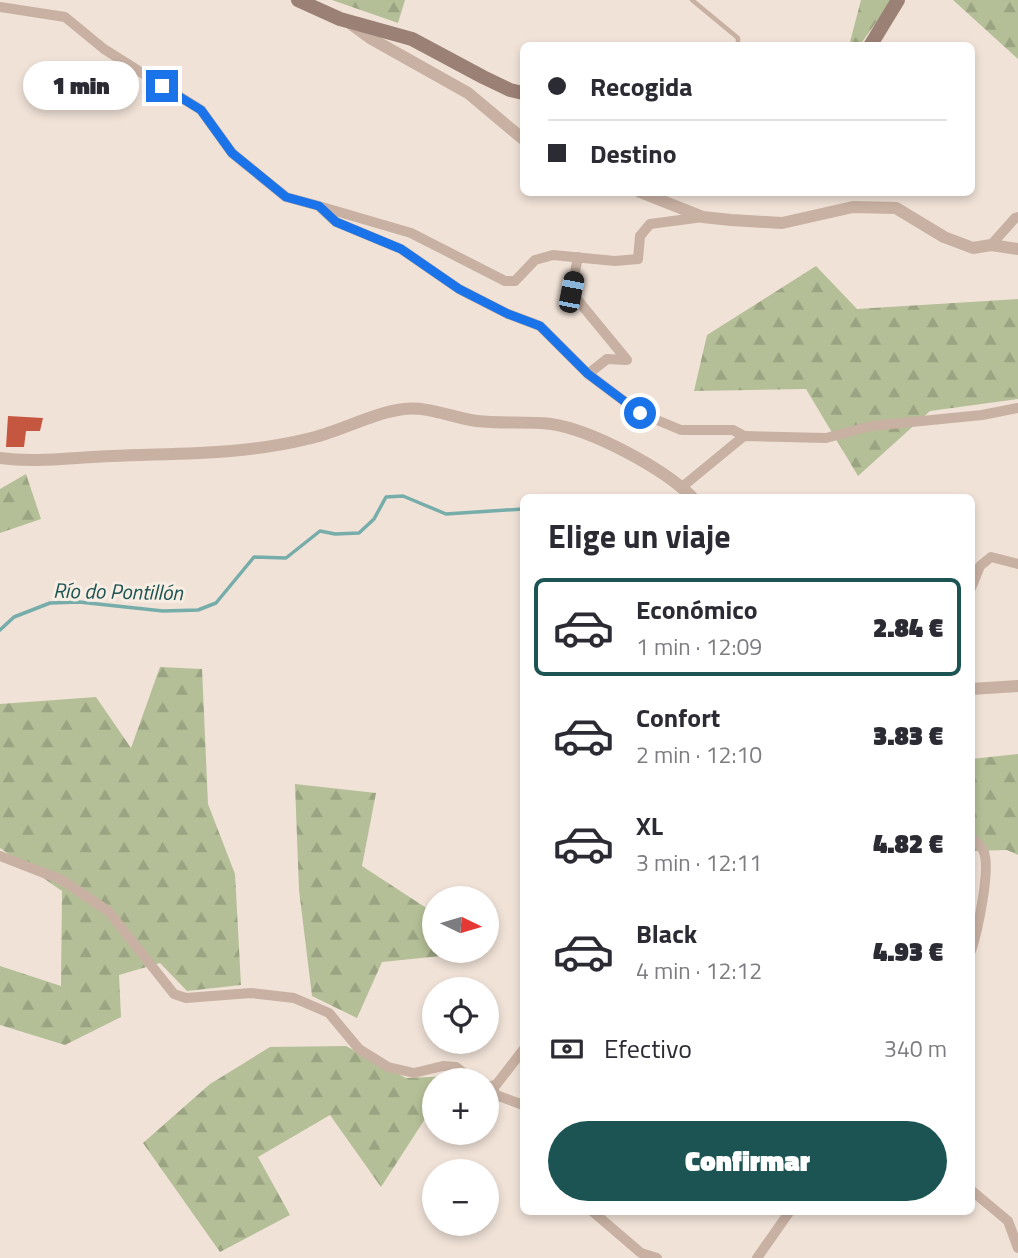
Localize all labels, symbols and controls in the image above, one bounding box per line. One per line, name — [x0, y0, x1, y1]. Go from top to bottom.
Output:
callout: 1 min — [22, 62, 138, 110]
text: Recogida — [590, 67, 693, 106]
text: 1 min — [52, 68, 110, 103]
route end — [146, 70, 178, 102]
text: Destino — [590, 134, 677, 173]
car — [557, 269, 586, 315]
route start — [624, 397, 656, 429]
text: Elige un viaje — [548, 512, 731, 560]
water label: Río do Pontillón — [53, 574, 184, 608]
text: Económico — [636, 590, 758, 629]
icon: car — [552, 596, 615, 659]
text: 2.84 € — [873, 608, 943, 647]
text: 1 min · 12:09 — [636, 629, 762, 664]
text: Confort — [636, 698, 720, 737]
icon: car — [552, 704, 615, 767]
text: 3.83 € — [873, 716, 943, 755]
text: 2 min · 12:10 — [636, 737, 762, 772]
text: XL — [636, 806, 663, 845]
icon: car — [552, 812, 615, 875]
text: 4.82 € — [873, 824, 943, 863]
text: 3 min · 12:11 — [636, 845, 762, 880]
north arrow — [422, 886, 499, 962]
map controls — [422, 886, 499, 1236]
text: Black — [636, 914, 697, 953]
icon: car — [552, 920, 615, 983]
text: 4.93 € — [873, 932, 943, 971]
text: 4 min · 12:12 — [636, 953, 762, 988]
button: locate — [422, 977, 499, 1054]
text: Efectivo — [604, 1029, 692, 1068]
icon: cash — [548, 1030, 586, 1068]
text: 340 m — [884, 1031, 947, 1066]
button: + — [422, 1068, 499, 1145]
button: Confirmar — [548, 1121, 947, 1201]
button: − — [422, 1159, 499, 1236]

